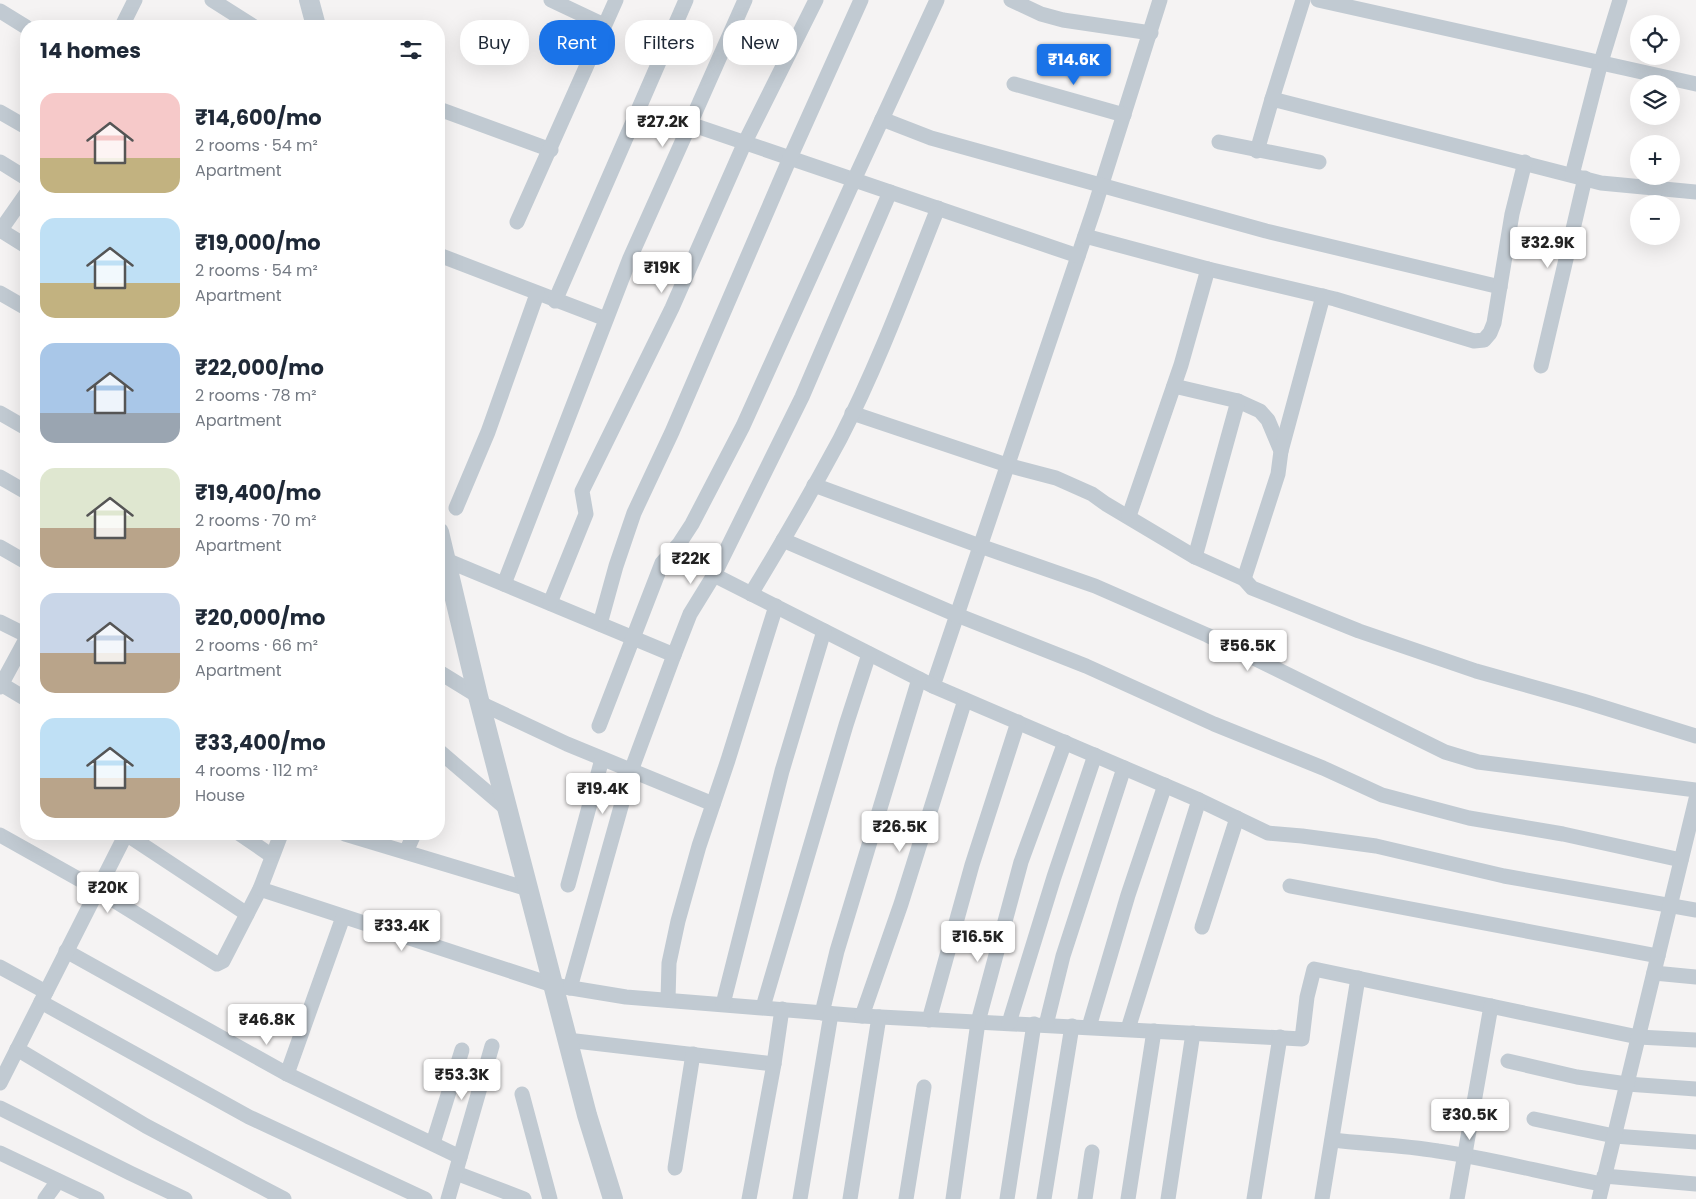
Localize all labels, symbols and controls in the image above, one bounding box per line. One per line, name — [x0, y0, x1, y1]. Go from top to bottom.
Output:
map controls — [1630, 15, 1680, 245]
button: locate — [1630, 15, 1680, 65]
chip: Buy — [460, 20, 529, 65]
chip: Rent — [539, 20, 615, 65]
chip: Filters — [625, 20, 713, 65]
chip: New — [723, 20, 797, 65]
text: 14 homes — [40, 36, 141, 65]
icon: filters — [397, 36, 425, 64]
pin: ₹14.6K — [1033, 44, 1115, 86]
text: ₹14.6K — [1048, 48, 1100, 71]
button: layers — [1630, 75, 1680, 125]
text: ₹14,600/mo — [195, 103, 322, 132]
pin: ₹27.2K — [622, 106, 704, 148]
text: ₹27.2K — [637, 110, 689, 133]
icon: home — [80, 113, 140, 173]
text: 2 rooms · 54 m² — [195, 134, 318, 157]
button: + — [1630, 135, 1680, 185]
text: Apartment — [195, 159, 282, 182]
button: − — [1630, 195, 1680, 245]
pin: ₹32.9K — [1507, 226, 1589, 269]
text: ₹19,000/mo — [195, 228, 321, 257]
text: ₹32.9K — [1521, 231, 1575, 254]
icon: home — [80, 238, 140, 298]
pin: ₹19K — [632, 252, 692, 294]
text: ₹19K — [644, 256, 680, 279]
text: 2 rooms · 54 m² — [195, 259, 318, 282]
text: Apartment — [195, 284, 282, 307]
text: ₹22,000/mo — [195, 353, 324, 382]
icon: home — [80, 363, 140, 423]
text: 2 rooms · 78 m² — [195, 384, 317, 407]
text: Apartment — [195, 409, 282, 432]
text: ₹19,400/mo — [195, 478, 321, 507]
icon: home — [80, 488, 140, 548]
text: 2 rooms · 70 m² — [195, 509, 317, 532]
text: Apartment — [195, 534, 282, 557]
pin: ₹22K — [661, 542, 721, 585]
text: ₹22K — [672, 547, 711, 570]
text: ₹20,000/mo — [195, 603, 325, 632]
icon: home — [80, 613, 140, 673]
pin: ₹56.5K — [1207, 630, 1289, 672]
text: 2 rooms · 66 m² — [195, 634, 318, 657]
text: ₹56.5K — [1220, 634, 1276, 657]
text: Apartment — [195, 659, 282, 682]
text: ₹33,400/mo — [195, 728, 326, 757]
icon: home — [80, 738, 140, 798]
text: 4 rooms · 112 m² — [195, 759, 318, 782]
pin: ₹19.4K — [562, 772, 644, 815]
text: ₹19.4K — [577, 777, 629, 800]
text: House — [195, 784, 245, 807]
pin: ₹26.5K — [859, 810, 941, 853]
text: ₹26.5K — [873, 815, 927, 838]
pin: ₹20K — [78, 872, 138, 914]
text: ₹20K — [88, 876, 128, 899]
pin: ₹33.4K — [361, 910, 443, 952]
text: ₹33.4K — [374, 914, 430, 937]
pin: ₹16.5K — [937, 920, 1019, 963]
text: ₹16.5K — [952, 925, 1004, 948]
pin: ₹46.8K — [226, 1004, 308, 1046]
text: ₹46.8K — [239, 1008, 295, 1031]
pin: ₹53.3K — [421, 1058, 503, 1101]
text: ₹53.3K — [435, 1063, 490, 1086]
pin: ₹30.5K — [1429, 1098, 1511, 1141]
text: ₹30.5K — [1442, 1103, 1498, 1126]

